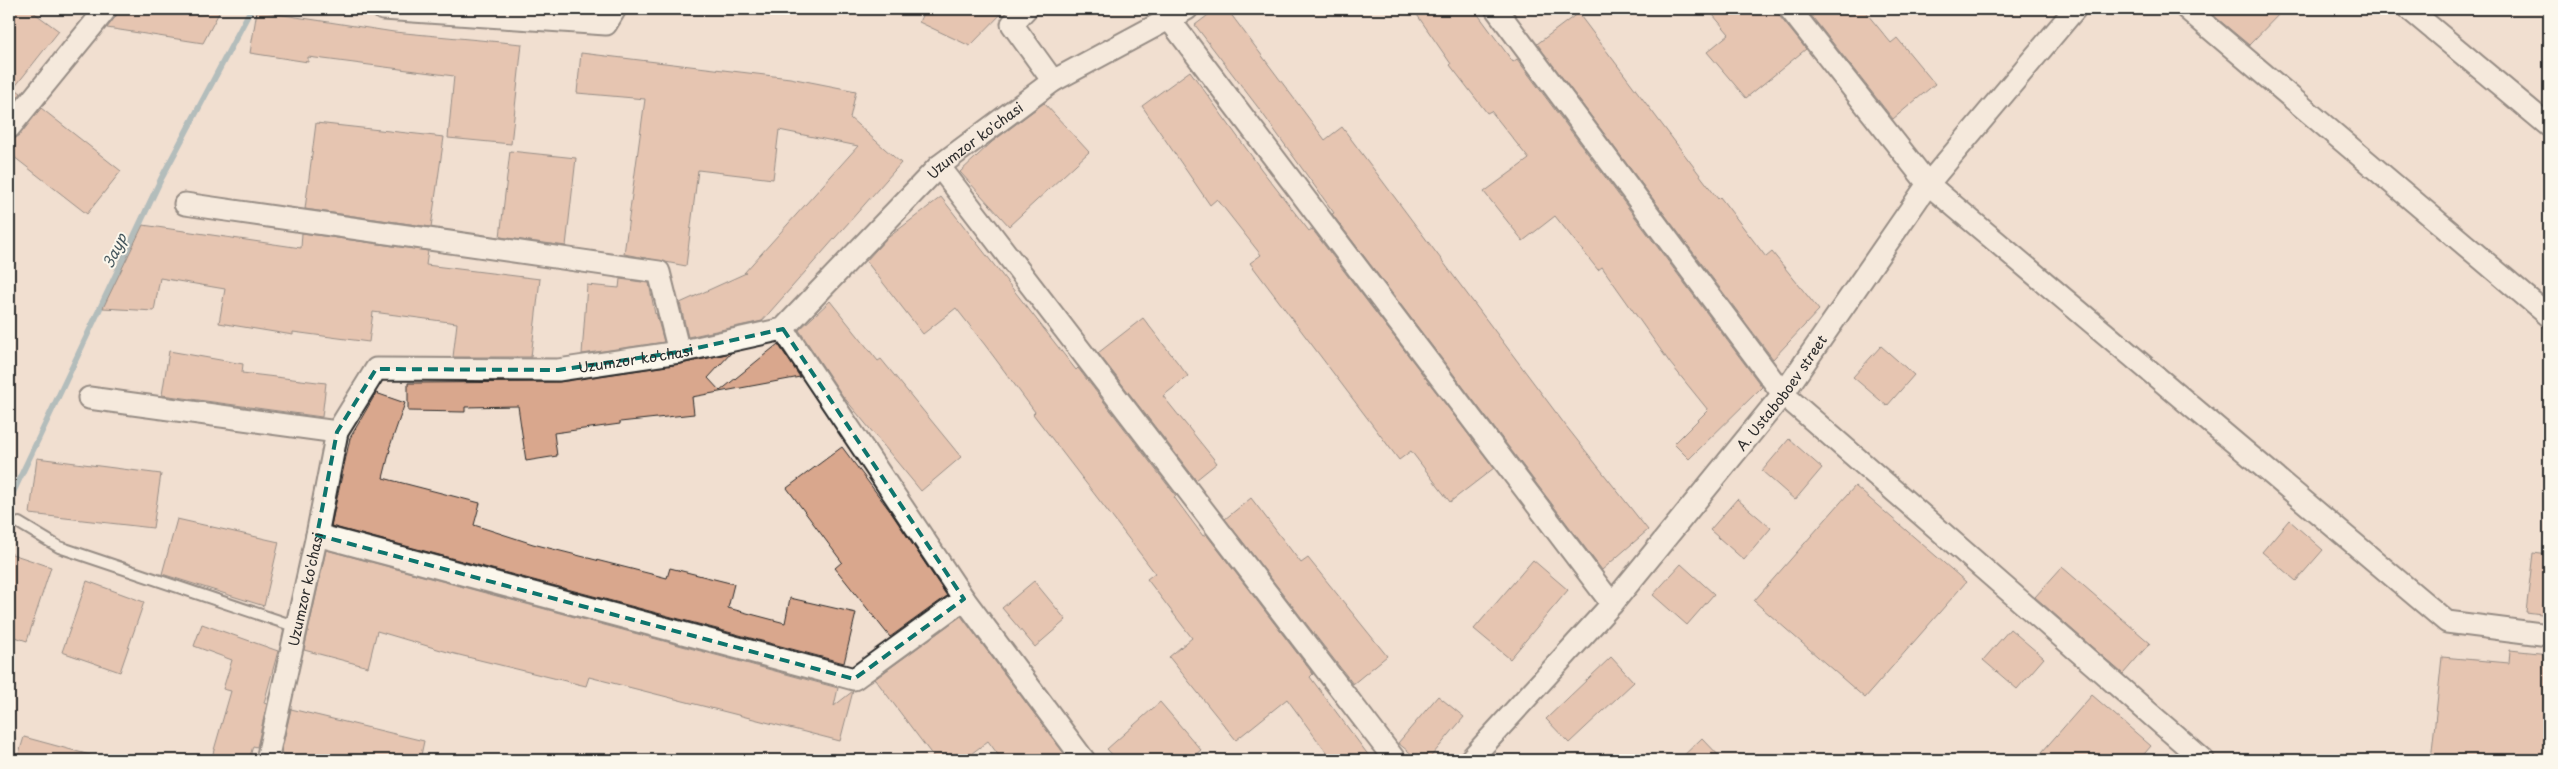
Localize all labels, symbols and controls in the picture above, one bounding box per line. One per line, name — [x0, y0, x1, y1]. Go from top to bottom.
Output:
street label: Uzumzor ko'chasi — [922, 96, 1027, 183]
water label: Заур — [96, 228, 132, 271]
street label: A. Ustaboboev street — [1731, 330, 1832, 455]
street label: Uzumzor ko'chasi — [577, 339, 695, 377]
street label: Uzumzor ko'chasi — [282, 530, 328, 648]

